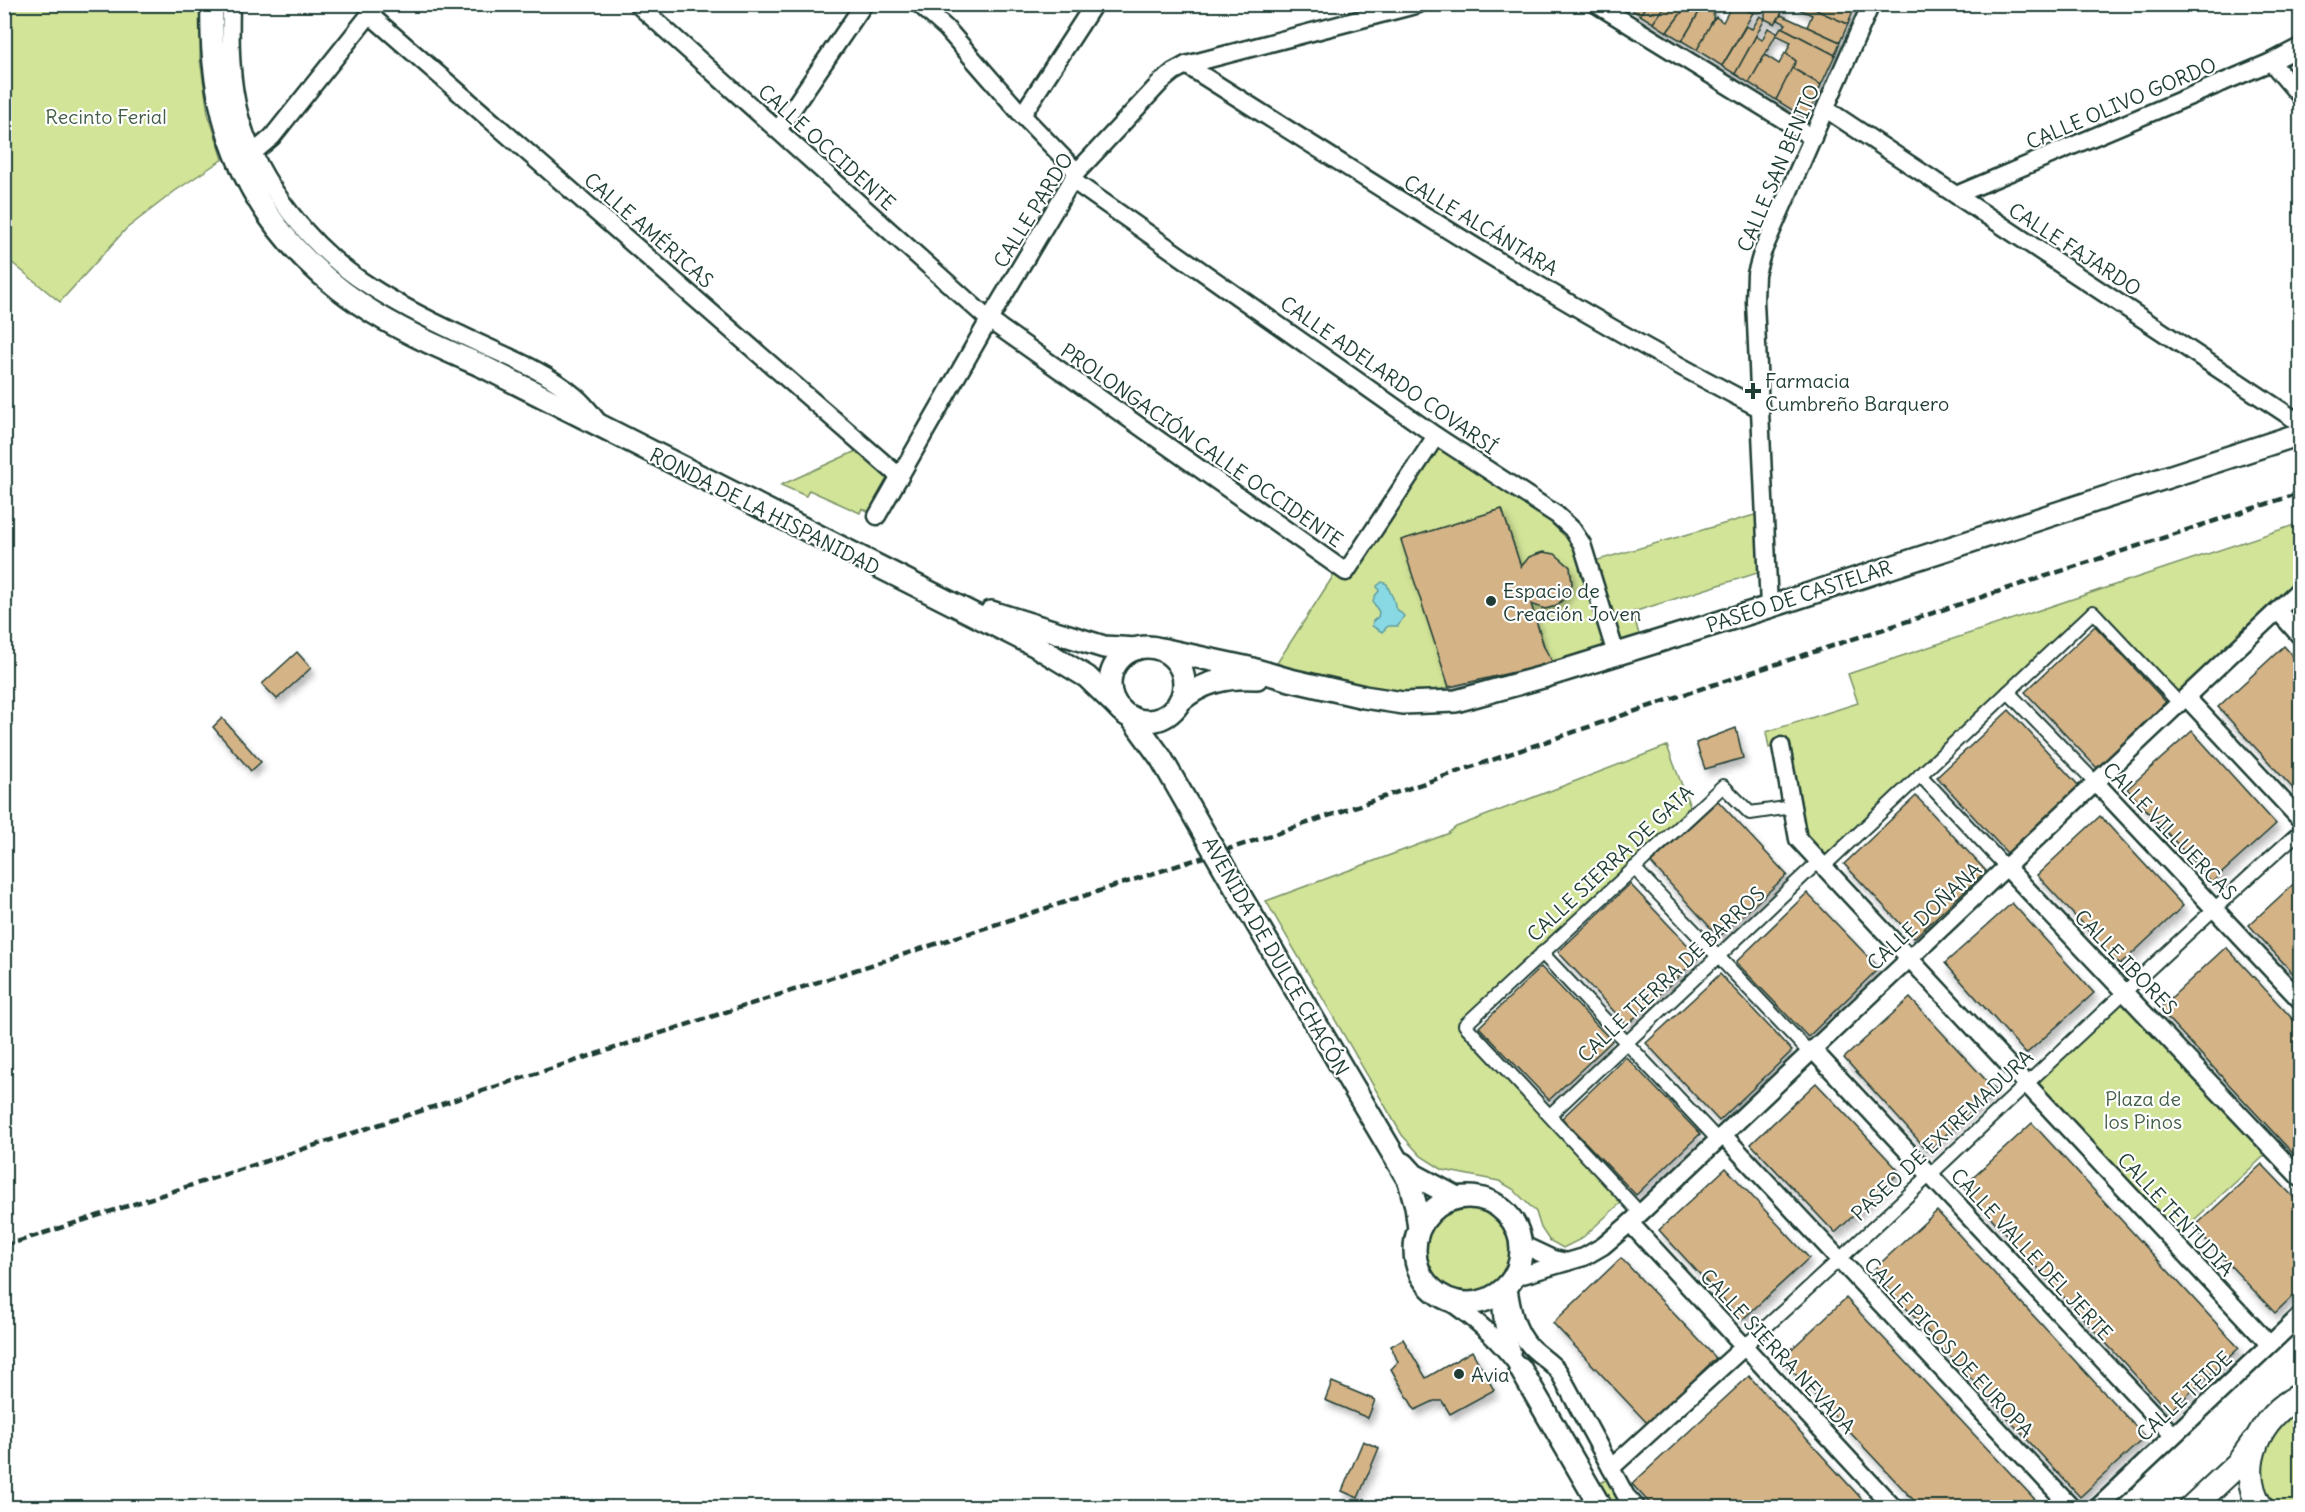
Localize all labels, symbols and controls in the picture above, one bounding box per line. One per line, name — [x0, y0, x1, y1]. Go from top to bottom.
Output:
street label: CALLE OLIVO GORDO — [2022, 52, 2220, 154]
street label: CALLE OCCIDENTE — [753, 79, 901, 215]
street label: CALLE SAN BENITO — [1731, 80, 1825, 256]
park label: Recinto Ferial — [45, 104, 167, 129]
street label: CALLE PARDO — [988, 148, 1078, 272]
street label: CALLE AMÉRICAS — [579, 167, 719, 293]
street label: CALLE ALCÁNTARA — [1400, 169, 1563, 281]
street label: CALLE FAJARDO — [2004, 197, 2146, 301]
street label: CALLE ADELARDO COVARSÍ — [1276, 290, 1502, 460]
street label: PROLONGACIÓN CALLE OCCIDENTE — [1056, 338, 1348, 552]
place label: Farmacia Cumbreño Barquero — [1765, 368, 1949, 416]
marker: Farmacia Cumbreño Barquero — [1746, 384, 1760, 398]
street label: RONDA DE LA HISPANIDAD — [646, 442, 884, 580]
street label: PASEO DE CASTELAR — [1703, 554, 1895, 638]
place label: Espacio de Creación Joven — [1503, 578, 1641, 626]
marker: Espacio de Creación Joven — [1484, 594, 1498, 608]
street label: CALLE VILLUERCAS — [2098, 757, 2242, 905]
street label: CALLE SIERRA DE GATA — [1522, 779, 1699, 947]
street label: AVENIDA DE DULCE CHACÓN — [1197, 832, 1355, 1080]
street label: CALLE DOÑANA — [1862, 857, 1986, 975]
street label: CALLE TIERRA DE BARROS — [1572, 881, 1770, 1067]
street label: CALLE IBORES — [2069, 904, 2183, 1020]
street label: PASEO DE EXTREMADURA — [1846, 1044, 2038, 1226]
park label: Plaza de los Pinos — [2104, 1086, 2182, 1134]
street label: CALLE TENTUDIA — [2112, 1147, 2240, 1281]
street label: CALLE VALLE DEL JERTE — [1946, 1163, 2118, 1345]
street label: CALLE PICOS DE EUROPA — [1859, 1252, 2039, 1442]
street label: CALLE SIERRA NEVADA — [1695, 1263, 1861, 1439]
street label: CALLE TEIDE — [2131, 1346, 2237, 1446]
place label: Avia — [1471, 1362, 1509, 1387]
marker: Avia — [1452, 1367, 1466, 1381]

